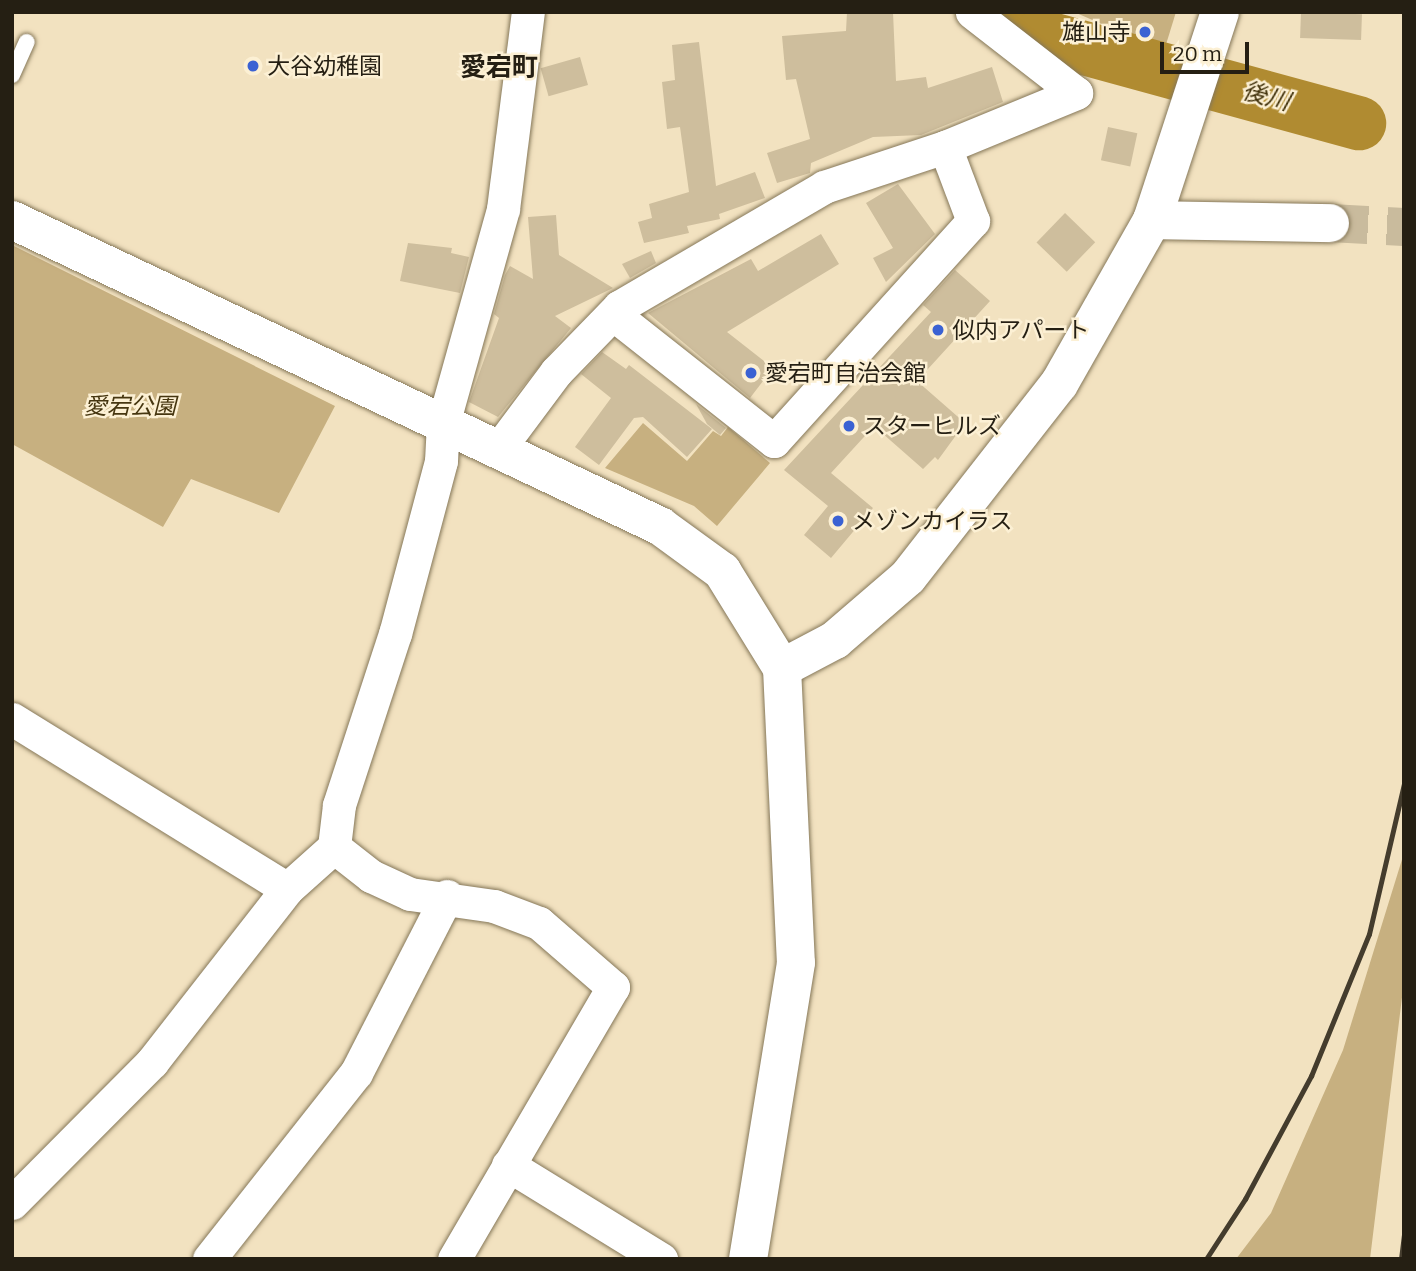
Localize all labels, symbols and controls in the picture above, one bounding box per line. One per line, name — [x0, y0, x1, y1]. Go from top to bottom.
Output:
place label: 雄山寺 — [1062, 18, 1131, 46]
marker: 雄山寺 — [1137, 24, 1153, 40]
scale bar — [1164, 28, 1253, 72]
text: 20 m — [1173, 41, 1222, 67]
place label: 大谷幼稚園 — [267, 52, 382, 80]
district label: 愛宕町 — [460, 52, 538, 84]
marker: 大谷幼稚園 — [245, 58, 261, 74]
water label: 後川 — [1239, 77, 1293, 117]
place label: 似内アパート — [952, 316, 1090, 344]
marker: 似内アパート — [930, 322, 946, 338]
place label: 愛宕町自治会館 — [765, 359, 926, 387]
marker: 愛宕町自治会館 — [743, 365, 759, 381]
park label: 愛宕公園 — [84, 392, 176, 420]
place label: スターヒルズ — [863, 412, 1001, 440]
marker: スターヒルズ — [841, 418, 857, 434]
place label: メゾンカイラス — [852, 507, 1013, 535]
marker: メゾンカイラス — [830, 513, 846, 529]

